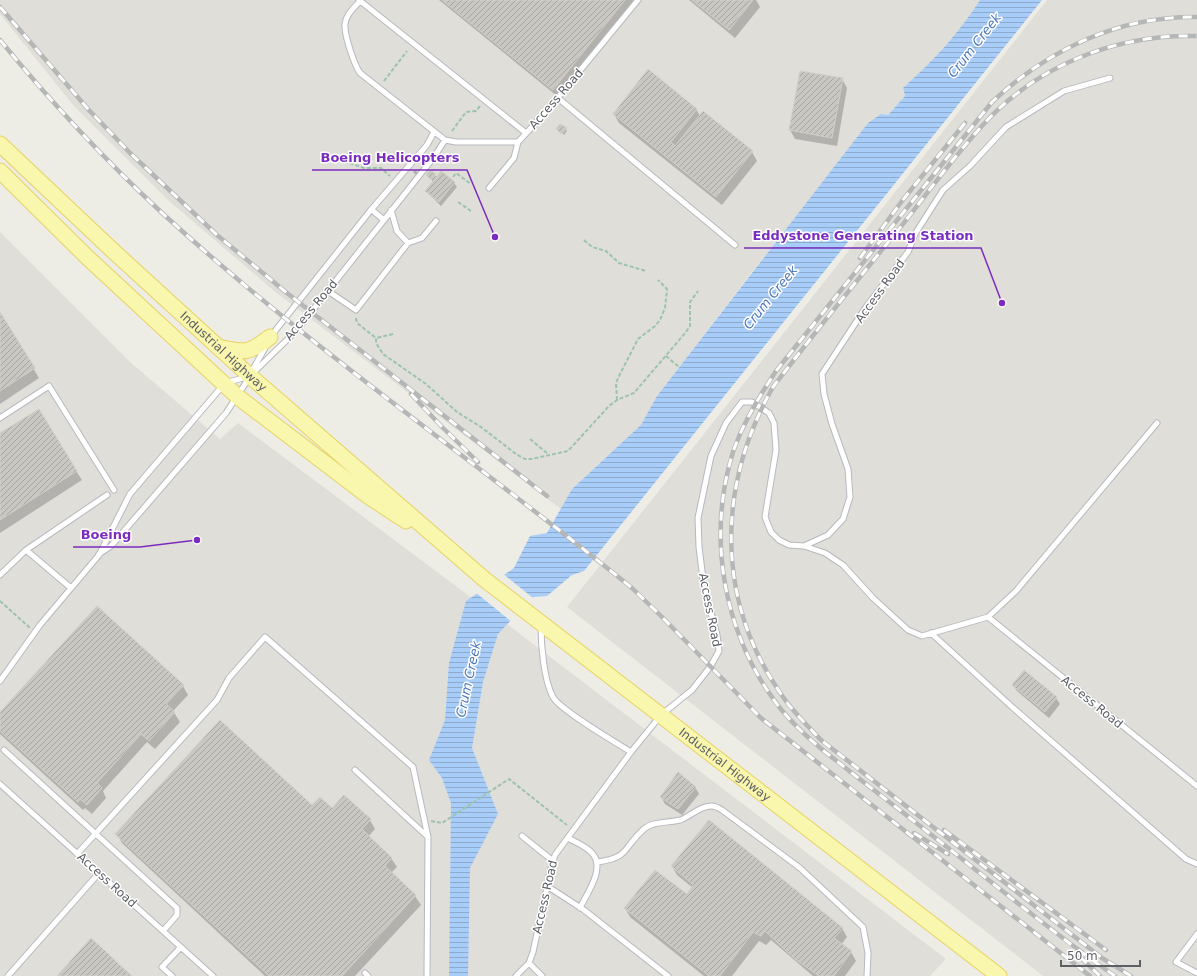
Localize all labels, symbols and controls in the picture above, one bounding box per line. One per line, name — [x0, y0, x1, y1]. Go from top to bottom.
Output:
water label: Crum Creek — [945, 10, 1004, 80]
street label: Access Road — [526, 66, 586, 132]
callout: Boeing Helicopters — [312, 145, 467, 170]
text: Boeing Helicopters — [321, 150, 460, 165]
callout: Eddystone Generating Station — [744, 223, 981, 248]
text: Eddystone Generating Station — [752, 228, 974, 243]
street label: Access Road — [852, 257, 908, 325]
water label: Crum Creek — [740, 262, 801, 332]
street label: Access Road — [282, 277, 340, 343]
street label: Industrial Highway — [177, 309, 270, 394]
callout: Boeing — [73, 522, 140, 547]
text: Boeing — [81, 527, 131, 542]
street label: Access Road — [696, 572, 724, 648]
water label: Crum Creek — [453, 639, 484, 719]
street label: Access Road — [1058, 673, 1126, 731]
street label: Industrial Highway — [676, 725, 774, 804]
street label: Access Road — [74, 850, 140, 910]
street label: Access Road — [530, 859, 560, 935]
scale bar — [1061, 942, 1140, 968]
text: 50 m — [1067, 949, 1098, 963]

